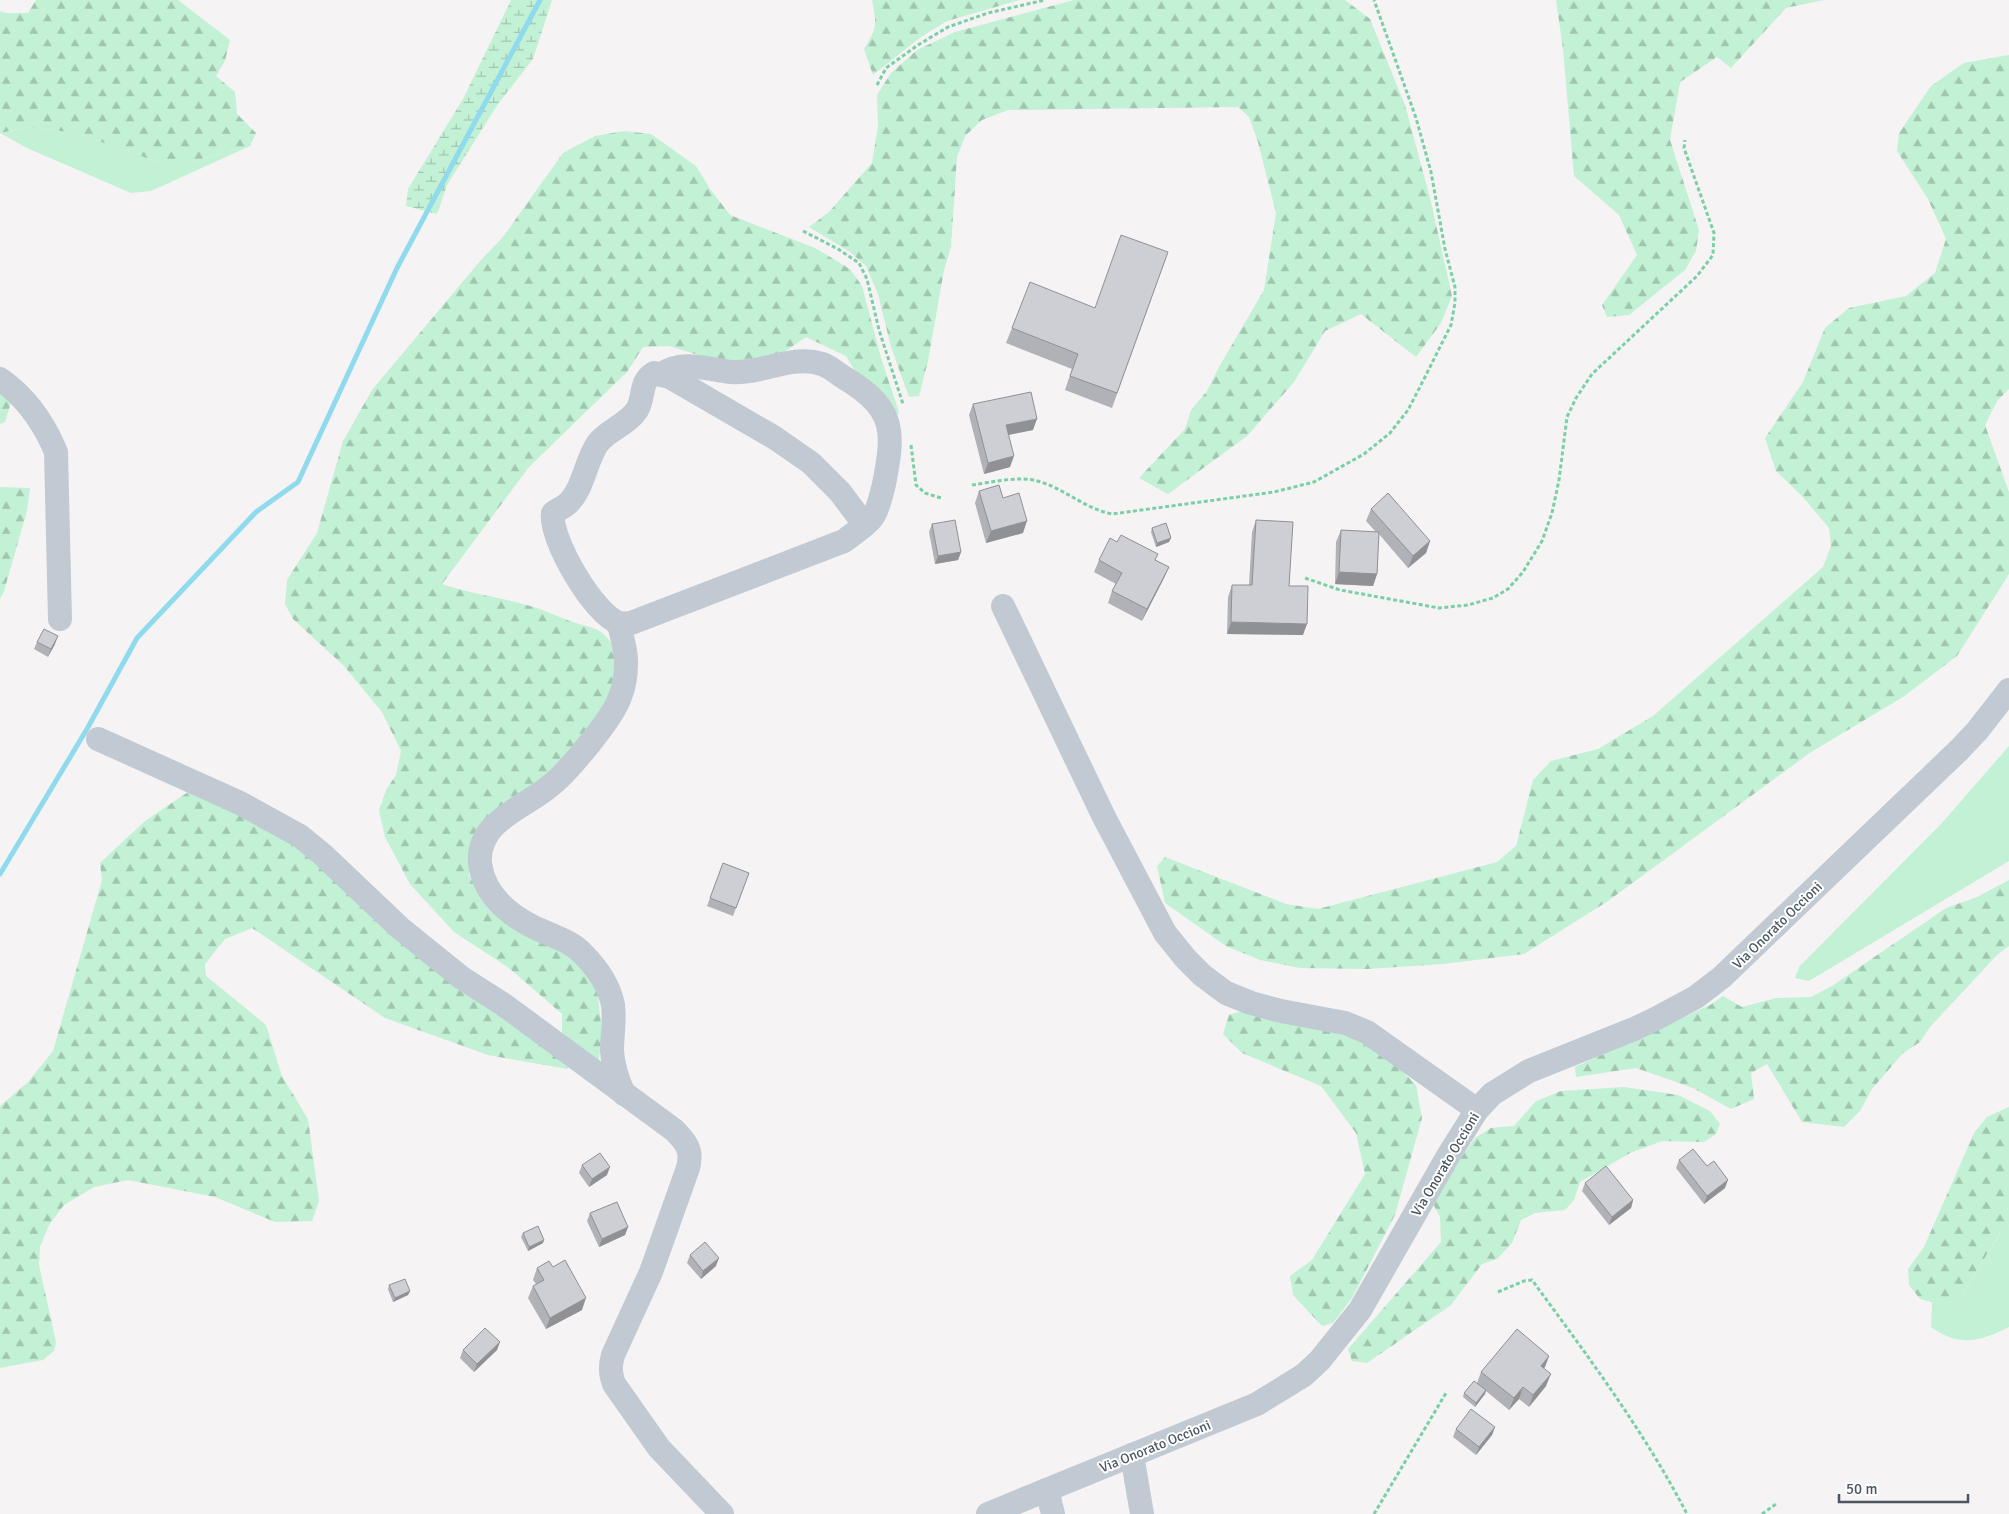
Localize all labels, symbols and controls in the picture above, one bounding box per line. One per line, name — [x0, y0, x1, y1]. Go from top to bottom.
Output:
street label: Via Onorato Occioni — [1729, 878, 1826, 973]
street label: Via Onorato Occioni — [1408, 1109, 1483, 1219]
street label: Via Onorato Occioni — [1097, 1416, 1213, 1476]
scale bar — [1839, 1472, 1968, 1504]
text: 50 m — [1846, 1480, 1877, 1498]

